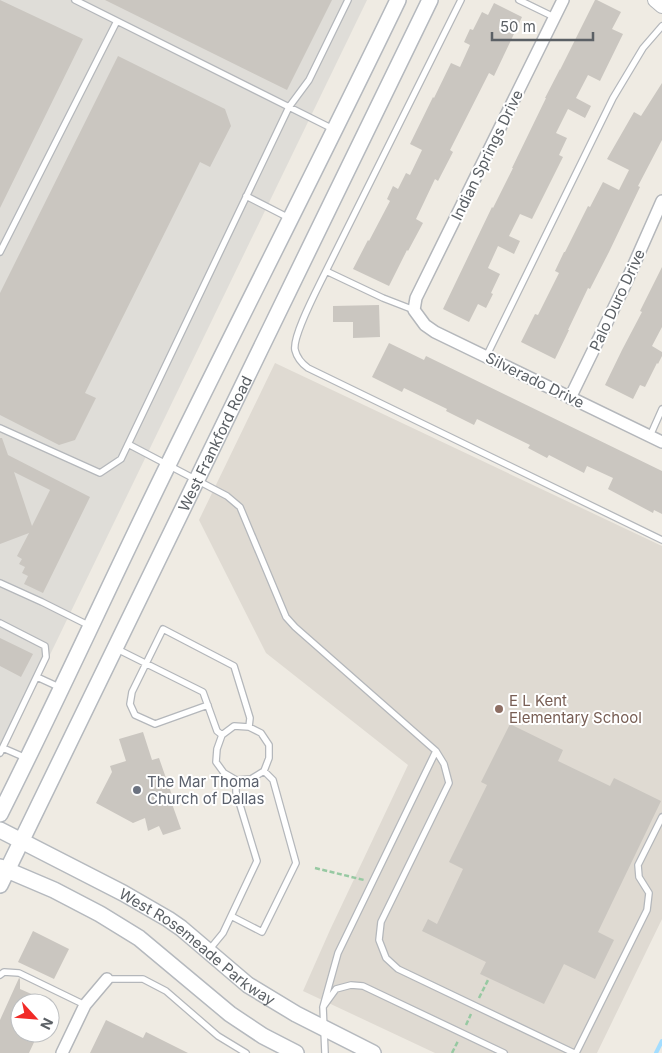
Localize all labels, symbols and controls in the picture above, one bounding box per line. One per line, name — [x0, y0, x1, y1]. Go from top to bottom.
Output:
scale bar — [492, 10, 593, 42]
text: 50 m — [500, 17, 536, 36]
street label: Indian Springs Drive — [447, 87, 527, 223]
street label: Palo Duro Drive — [585, 246, 649, 354]
street label: Silverado Drive — [483, 348, 587, 412]
street label: West Frankford Road — [174, 372, 256, 514]
place label: E L Kent Elementary School — [509, 691, 642, 727]
marker: E L Kent Elementary School — [493, 703, 505, 715]
place label: The Mar Thoma Church of Dallas — [147, 772, 264, 808]
marker: The Mar Thoma Church of Dallas — [131, 784, 143, 796]
street label: West Rosemeade Parkway — [116, 884, 279, 1009]
north arrow — [10, 993, 60, 1043]
text: N — [37, 1015, 57, 1032]

